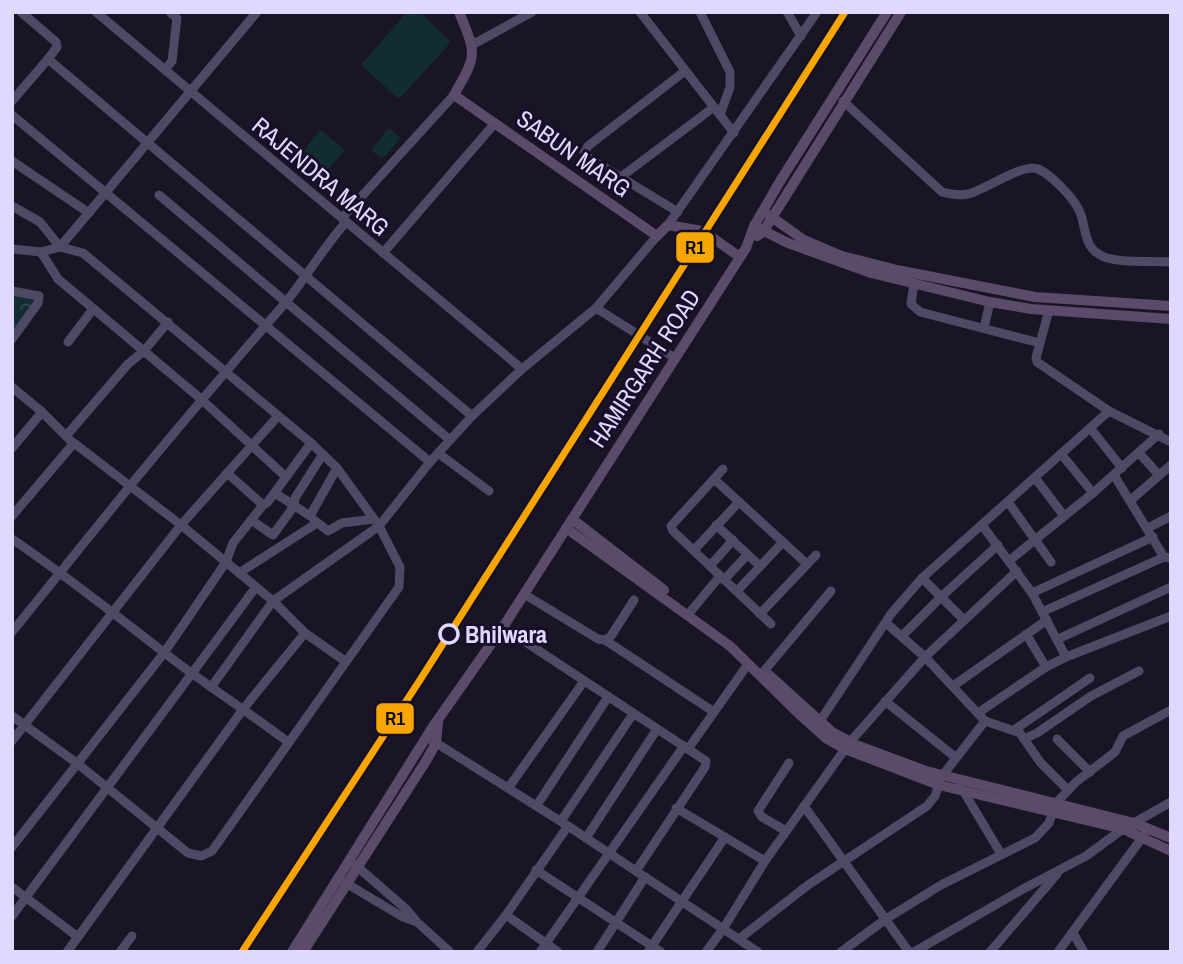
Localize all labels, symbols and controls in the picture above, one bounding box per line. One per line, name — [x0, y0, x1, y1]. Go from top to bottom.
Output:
street label: SABUN MARG — [511, 102, 637, 204]
street label: RAJENDRA MARG — [246, 109, 396, 243]
line badge: R1 — [675, 231, 715, 264]
text: R1 — [685, 234, 705, 260]
street label: HAMIRGARH ROAD — [581, 283, 707, 453]
place label: Bhilwara — [465, 618, 547, 650]
marker: Bhilwara — [439, 624, 459, 644]
line badge: R1 — [375, 702, 415, 735]
text: R1 — [385, 705, 405, 731]

